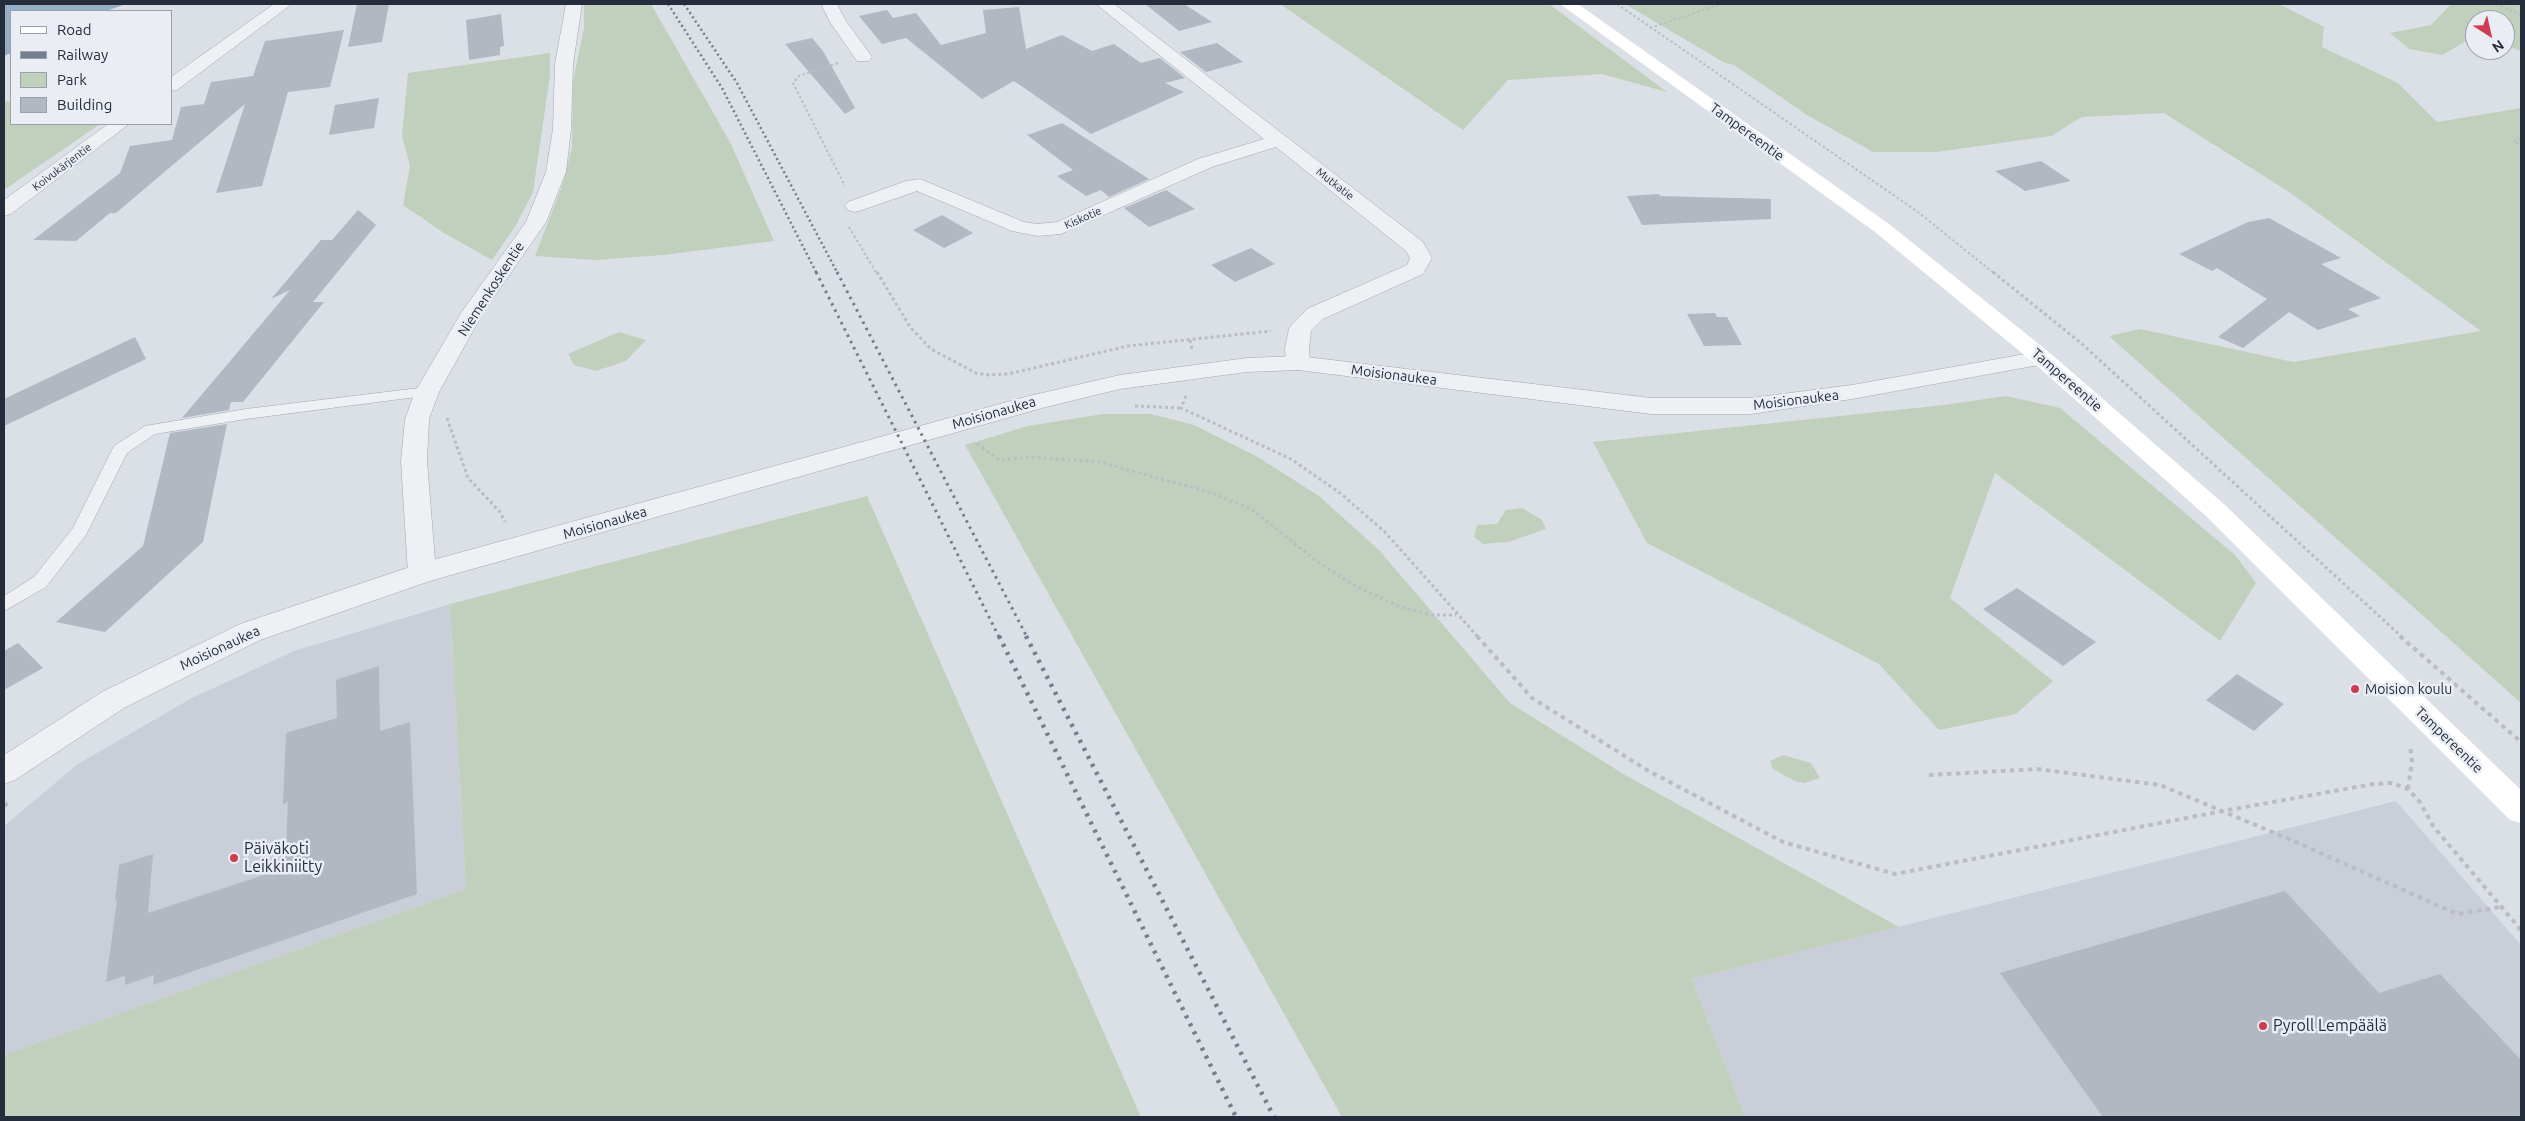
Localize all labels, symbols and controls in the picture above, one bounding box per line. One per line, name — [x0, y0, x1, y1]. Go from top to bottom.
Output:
legend — [10, 10, 172, 125]
north arrow — [2465, 10, 2515, 60]
text: Road — [57, 21, 92, 38]
text: N — [2489, 37, 2507, 56]
text: Railway — [57, 46, 108, 63]
text: Park — [57, 71, 87, 88]
text: Building — [57, 96, 112, 113]
street label: Tampereentie — [1707, 99, 1787, 165]
street label: Koivukärjentie — [30, 140, 94, 194]
street label: Mutkatie — [1313, 165, 1357, 203]
street label: Kiskotie — [1062, 204, 1104, 232]
street label: Niemenkoskentie — [454, 239, 528, 339]
street label: Tampereentie — [2028, 345, 2106, 415]
street label: Moisionaukea — [1350, 361, 1438, 389]
street label: Moisionaukea — [1752, 386, 1840, 414]
street label: Moisionaukea — [950, 393, 1038, 433]
street label: Moisionaukea — [561, 503, 649, 543]
street label: Moisionaukea — [177, 622, 263, 674]
place label: Moision koulu — [2365, 681, 2452, 697]
marker: Moision koulu — [2349, 683, 2361, 695]
street label: Tampereentie — [2412, 703, 2486, 777]
place label: Päiväkoti Leikkiniitty — [244, 839, 322, 877]
marker: Päiväkoti Leikkiniitty — [228, 852, 240, 864]
place label: Pyroll Lempäälä — [2273, 1016, 2387, 1036]
marker: Pyroll Lempäälä — [2257, 1020, 2269, 1032]

